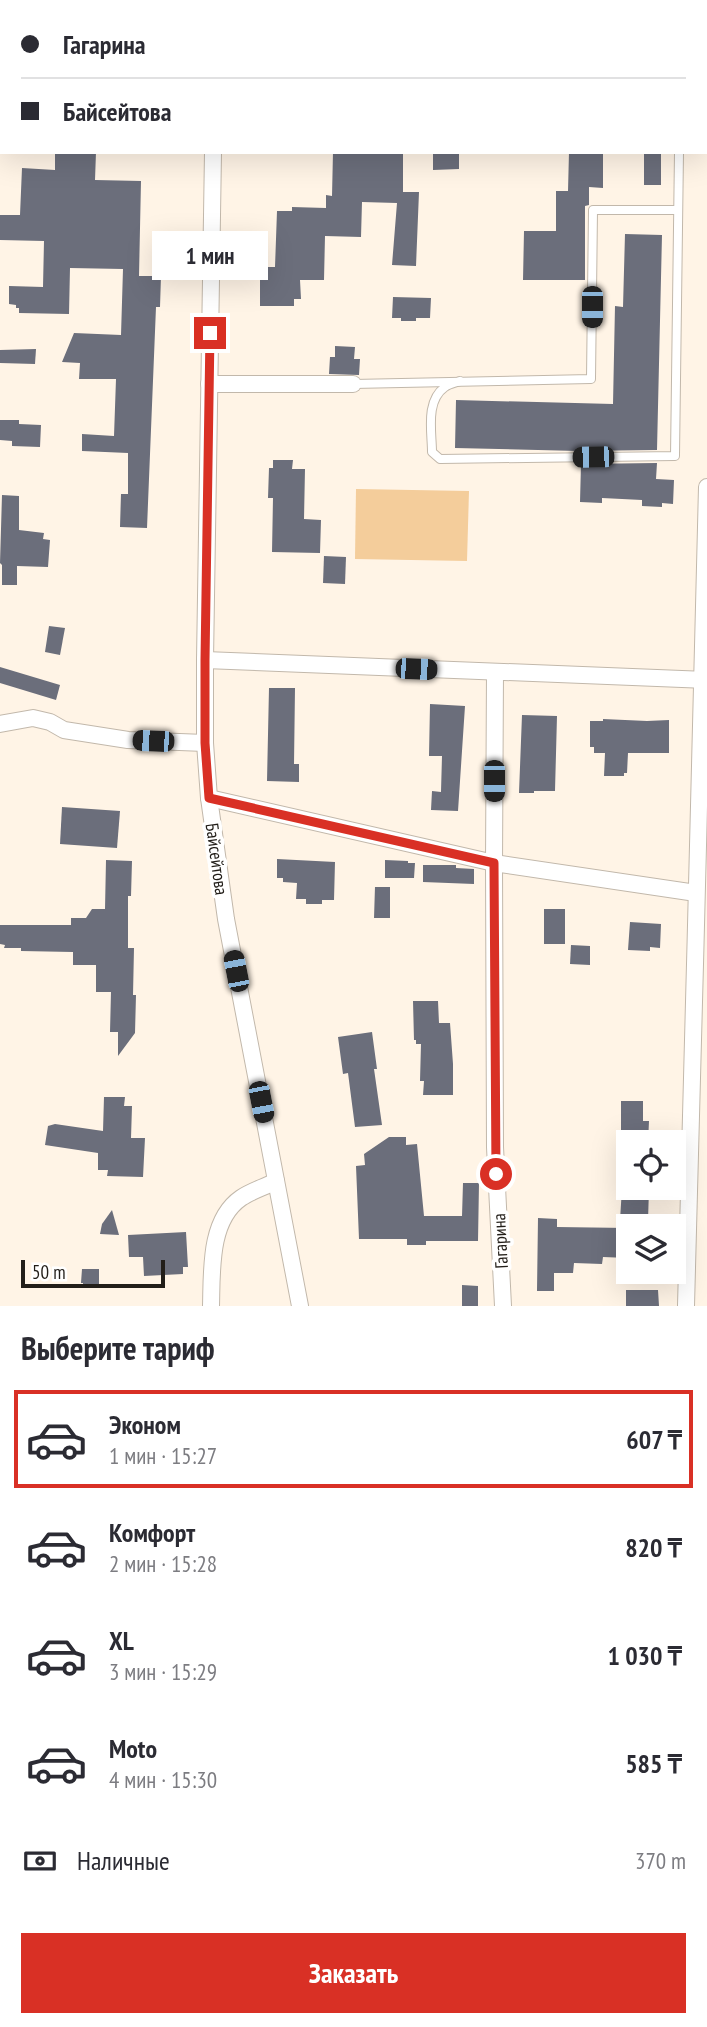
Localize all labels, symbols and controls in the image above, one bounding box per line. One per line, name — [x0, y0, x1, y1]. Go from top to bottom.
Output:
text: Гагарина — [63, 28, 145, 61]
text: Байсейтова — [63, 95, 171, 128]
callout: 1 мин — [152, 232, 268, 280]
text: 1 мин — [185, 241, 235, 270]
car — [582, 286, 603, 328]
route end — [194, 317, 226, 349]
car — [572, 446, 615, 468]
car — [395, 658, 438, 680]
car — [132, 730, 175, 752]
car — [484, 760, 505, 802]
street label: Байсейтова — [201, 822, 233, 896]
car — [222, 948, 251, 994]
car — [247, 1079, 276, 1125]
map controls — [616, 1130, 686, 1284]
button: locate — [616, 1130, 686, 1200]
route start — [480, 1158, 512, 1190]
street label: Гагарина — [487, 1213, 513, 1269]
button: layers — [616, 1214, 686, 1284]
scale bar — [21, 1257, 164, 1289]
text: 50 m — [32, 1260, 66, 1284]
text: Выберите тариф — [21, 1327, 215, 1369]
icon: car — [25, 1408, 88, 1471]
text: Эконом — [109, 1408, 181, 1441]
text: 607 ₸ — [626, 1423, 682, 1456]
text: 1 мин · 15:27 — [109, 1441, 217, 1470]
icon: car — [25, 1516, 88, 1579]
text: Комфорт — [109, 1516, 195, 1549]
text: 820 ₸ — [625, 1531, 682, 1564]
text: 2 мин · 15:28 — [109, 1549, 217, 1578]
icon: car — [25, 1624, 88, 1687]
text: XL — [109, 1624, 134, 1657]
text: 1 030 ₸ — [607, 1639, 682, 1672]
text: 3 мин · 15:29 — [109, 1657, 217, 1686]
icon: car — [25, 1732, 88, 1795]
text: Moto — [109, 1732, 157, 1765]
text: 585 ₸ — [625, 1747, 682, 1780]
text: 4 мин · 15:30 — [109, 1765, 217, 1794]
icon: cash — [21, 1842, 59, 1880]
text: Наличные — [77, 1844, 170, 1877]
text: 370 m — [635, 1846, 686, 1875]
button: Заказать — [21, 1933, 686, 2013]

